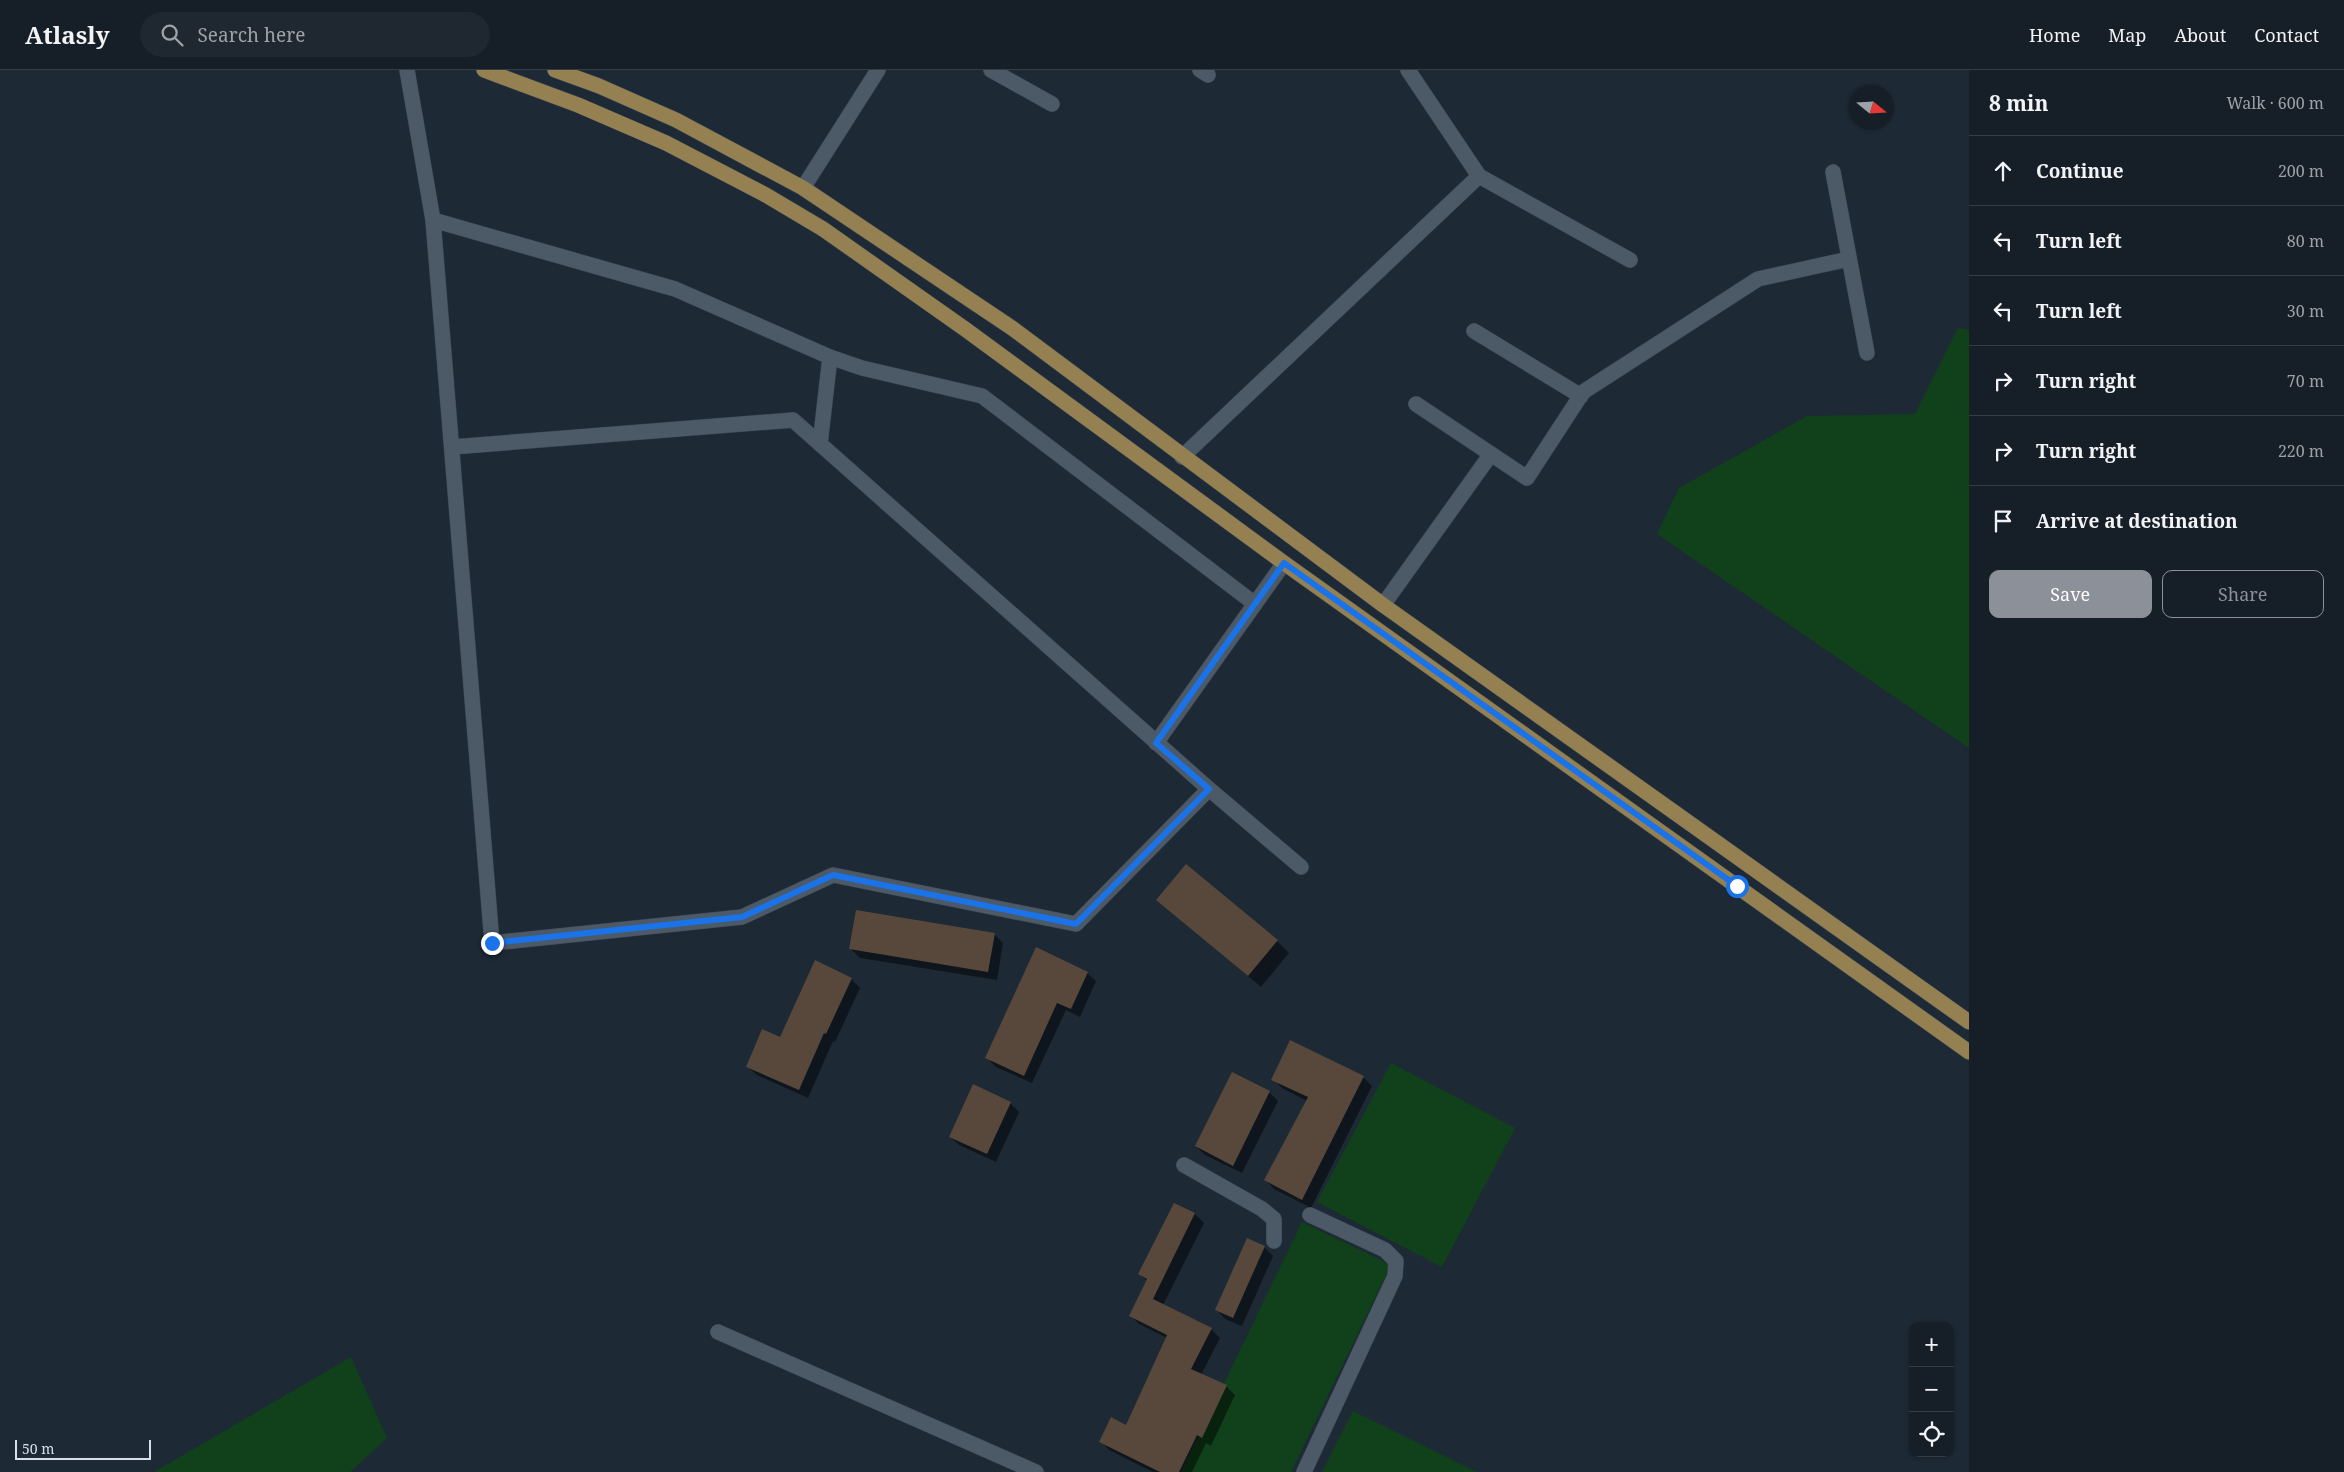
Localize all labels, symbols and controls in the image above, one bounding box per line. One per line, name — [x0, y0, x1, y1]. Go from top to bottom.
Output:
search box — [140, 12, 490, 57]
text: Atlasly — [25, 18, 110, 51]
icon: search — [158, 21, 186, 49]
text: Search here — [198, 22, 305, 48]
text: Home — [2029, 23, 2080, 47]
text: Map — [2108, 23, 2146, 47]
text: About — [2174, 23, 2226, 47]
text: Contact — [2254, 23, 2319, 47]
north arrow — [1849, 85, 1894, 130]
text: 8 min — [1989, 89, 2048, 117]
text: Walk · 600 m — [2227, 92, 2324, 114]
icon: ahead — [1989, 157, 2017, 185]
text: Continue — [2036, 158, 2124, 184]
text: 200 m — [2278, 160, 2324, 182]
icon: left — [1989, 227, 2017, 255]
text: Turn left — [2036, 228, 2122, 254]
text: 80 m — [2287, 230, 2324, 252]
icon: left — [1989, 297, 2017, 325]
text: Turn left — [2036, 298, 2122, 324]
text: 30 m — [2287, 300, 2324, 322]
icon: right — [1989, 367, 2017, 395]
text: Turn right — [2036, 368, 2136, 394]
text: 70 m — [2287, 370, 2324, 392]
icon: right — [1989, 437, 2017, 465]
text: Turn right — [2036, 438, 2136, 464]
text: 220 m — [2278, 440, 2324, 462]
icon: arrive — [1989, 507, 2017, 535]
text: Arrive at destination — [2036, 508, 2238, 534]
button: Save — [1989, 570, 2152, 618]
button: Share — [2162, 570, 2324, 618]
route start — [1726, 875, 1749, 898]
route end — [481, 932, 504, 955]
map controls — [1909, 1322, 1954, 1457]
button: + — [1909, 1322, 1954, 1367]
button: − — [1909, 1367, 1954, 1412]
button: locate — [1909, 1412, 1954, 1457]
scale bar — [15, 1437, 151, 1460]
text: 50 m — [22, 1439, 55, 1458]

